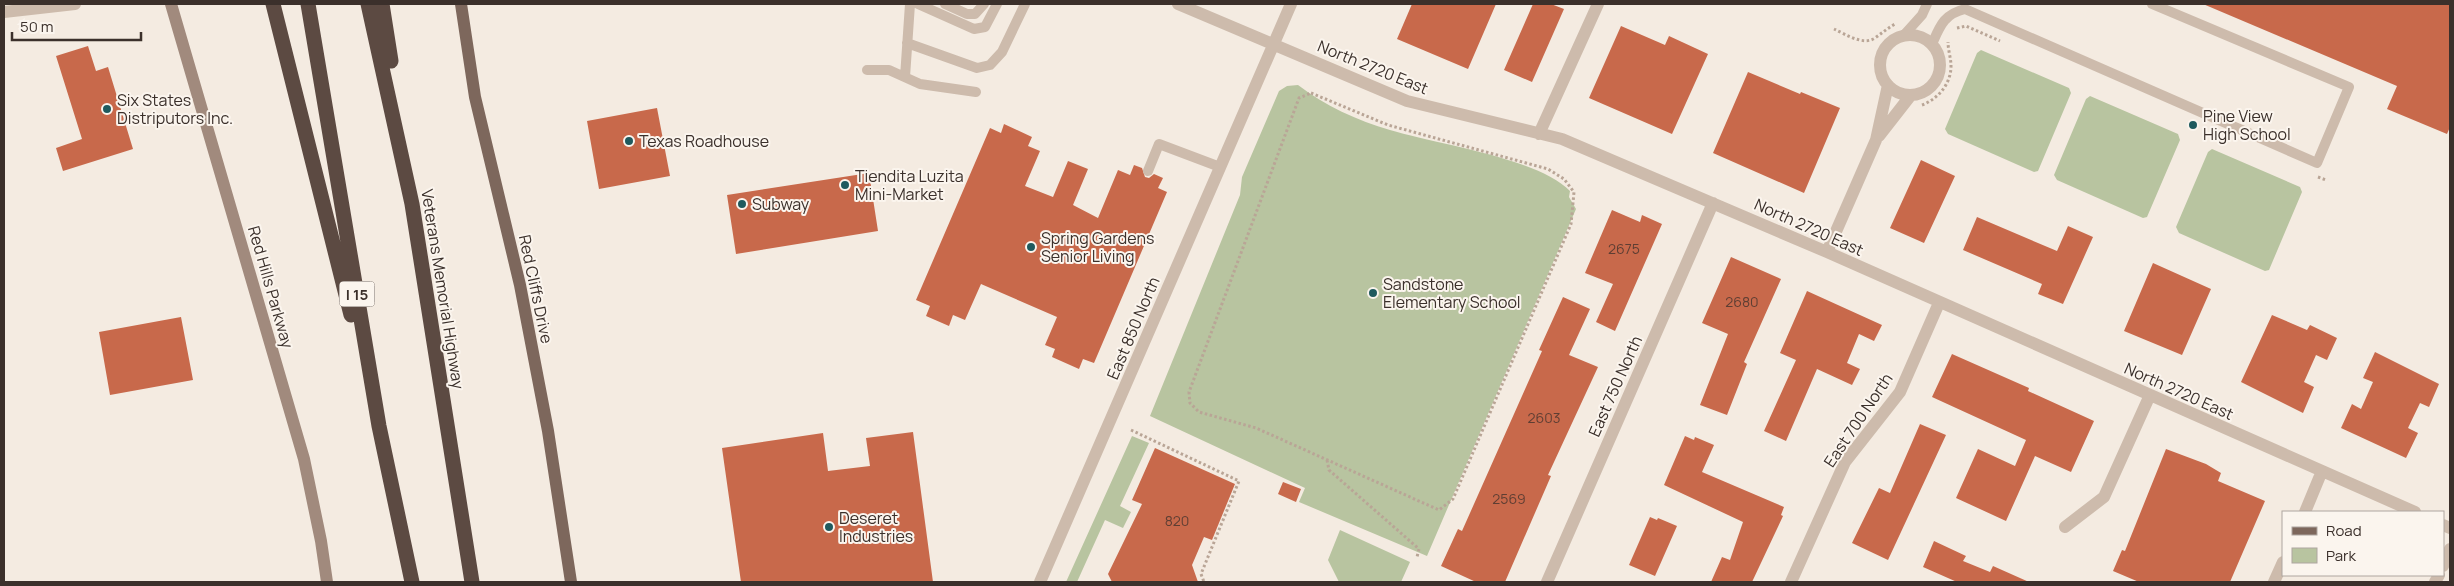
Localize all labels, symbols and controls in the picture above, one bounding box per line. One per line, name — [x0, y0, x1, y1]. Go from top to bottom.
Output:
scale bar — [12, 10, 141, 42]
text: 50 m — [20, 16, 54, 37]
street label: North 2720 East — [1314, 35, 1432, 99]
place label: Six States Distriputors Inc. — [117, 89, 233, 129]
marker: Six States Distriputors Inc. — [101, 103, 113, 115]
place label: Pine View High School — [2203, 105, 2291, 145]
marker: Pine View High School — [2187, 119, 2199, 131]
place label: Texas Roadhouse — [639, 130, 769, 152]
marker: Texas Roadhouse — [623, 135, 635, 147]
place label: Tiendita Luzita Mini-Market — [855, 165, 964, 205]
marker: Tiendita Luzita Mini-Market — [839, 179, 851, 191]
street label: Veterans Memorial Highway — [416, 187, 470, 391]
place label: Subway — [752, 193, 810, 215]
street label: North 2720 East — [1751, 193, 1867, 261]
marker: Subway — [736, 198, 748, 210]
street label: Red Hills Parkway — [243, 223, 299, 351]
place label: Spring Gardens Senior Living — [1041, 227, 1154, 267]
street label: Red Cliffs Drive — [514, 233, 558, 345]
house number: 2675 — [1608, 239, 1640, 258]
marker: Spring Gardens Senior Living — [1025, 241, 1037, 253]
street label: East 850 North — [1101, 273, 1165, 383]
place label: Sandstone Elementary School — [1383, 273, 1521, 313]
road number: I 15 — [340, 282, 374, 306]
marker: Sandstone Elementary School — [1367, 287, 1379, 299]
house number: 2680 — [1725, 292, 1759, 311]
street label: East 750 North — [1583, 332, 1647, 440]
street label: North 2720 East — [2121, 357, 2237, 425]
street label: East 700 North — [1818, 369, 1898, 471]
house number: 2603 — [1528, 408, 1560, 427]
house number: 2569 — [1492, 489, 1526, 508]
place label: Deseret Industries — [839, 507, 913, 547]
house number: 820 — [1165, 511, 1189, 530]
legend — [2282, 511, 2444, 576]
text: Road — [2326, 520, 2362, 541]
marker: Deseret Industries — [823, 521, 835, 533]
text: Park — [2326, 545, 2356, 566]

